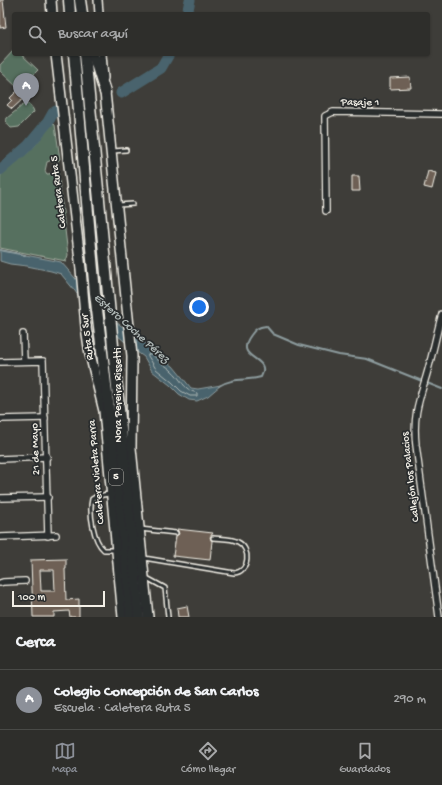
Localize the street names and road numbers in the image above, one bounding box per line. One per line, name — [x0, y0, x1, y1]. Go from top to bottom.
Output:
street label: Pasaje 1 — [340, 97, 379, 109]
street label: Caletera Ruta 5 — [49, 155, 69, 229]
street label: Ruta 5 Sur — [79, 312, 97, 361]
street label: Nora Pereira Rissetti — [113, 347, 125, 443]
street label: Caletera Violeta Parra — [86, 419, 108, 525]
street label: 21 de Mayo — [29, 423, 43, 475]
street label: Callejón los Palacios — [399, 430, 422, 523]
road number: 5 — [109, 469, 123, 485]

